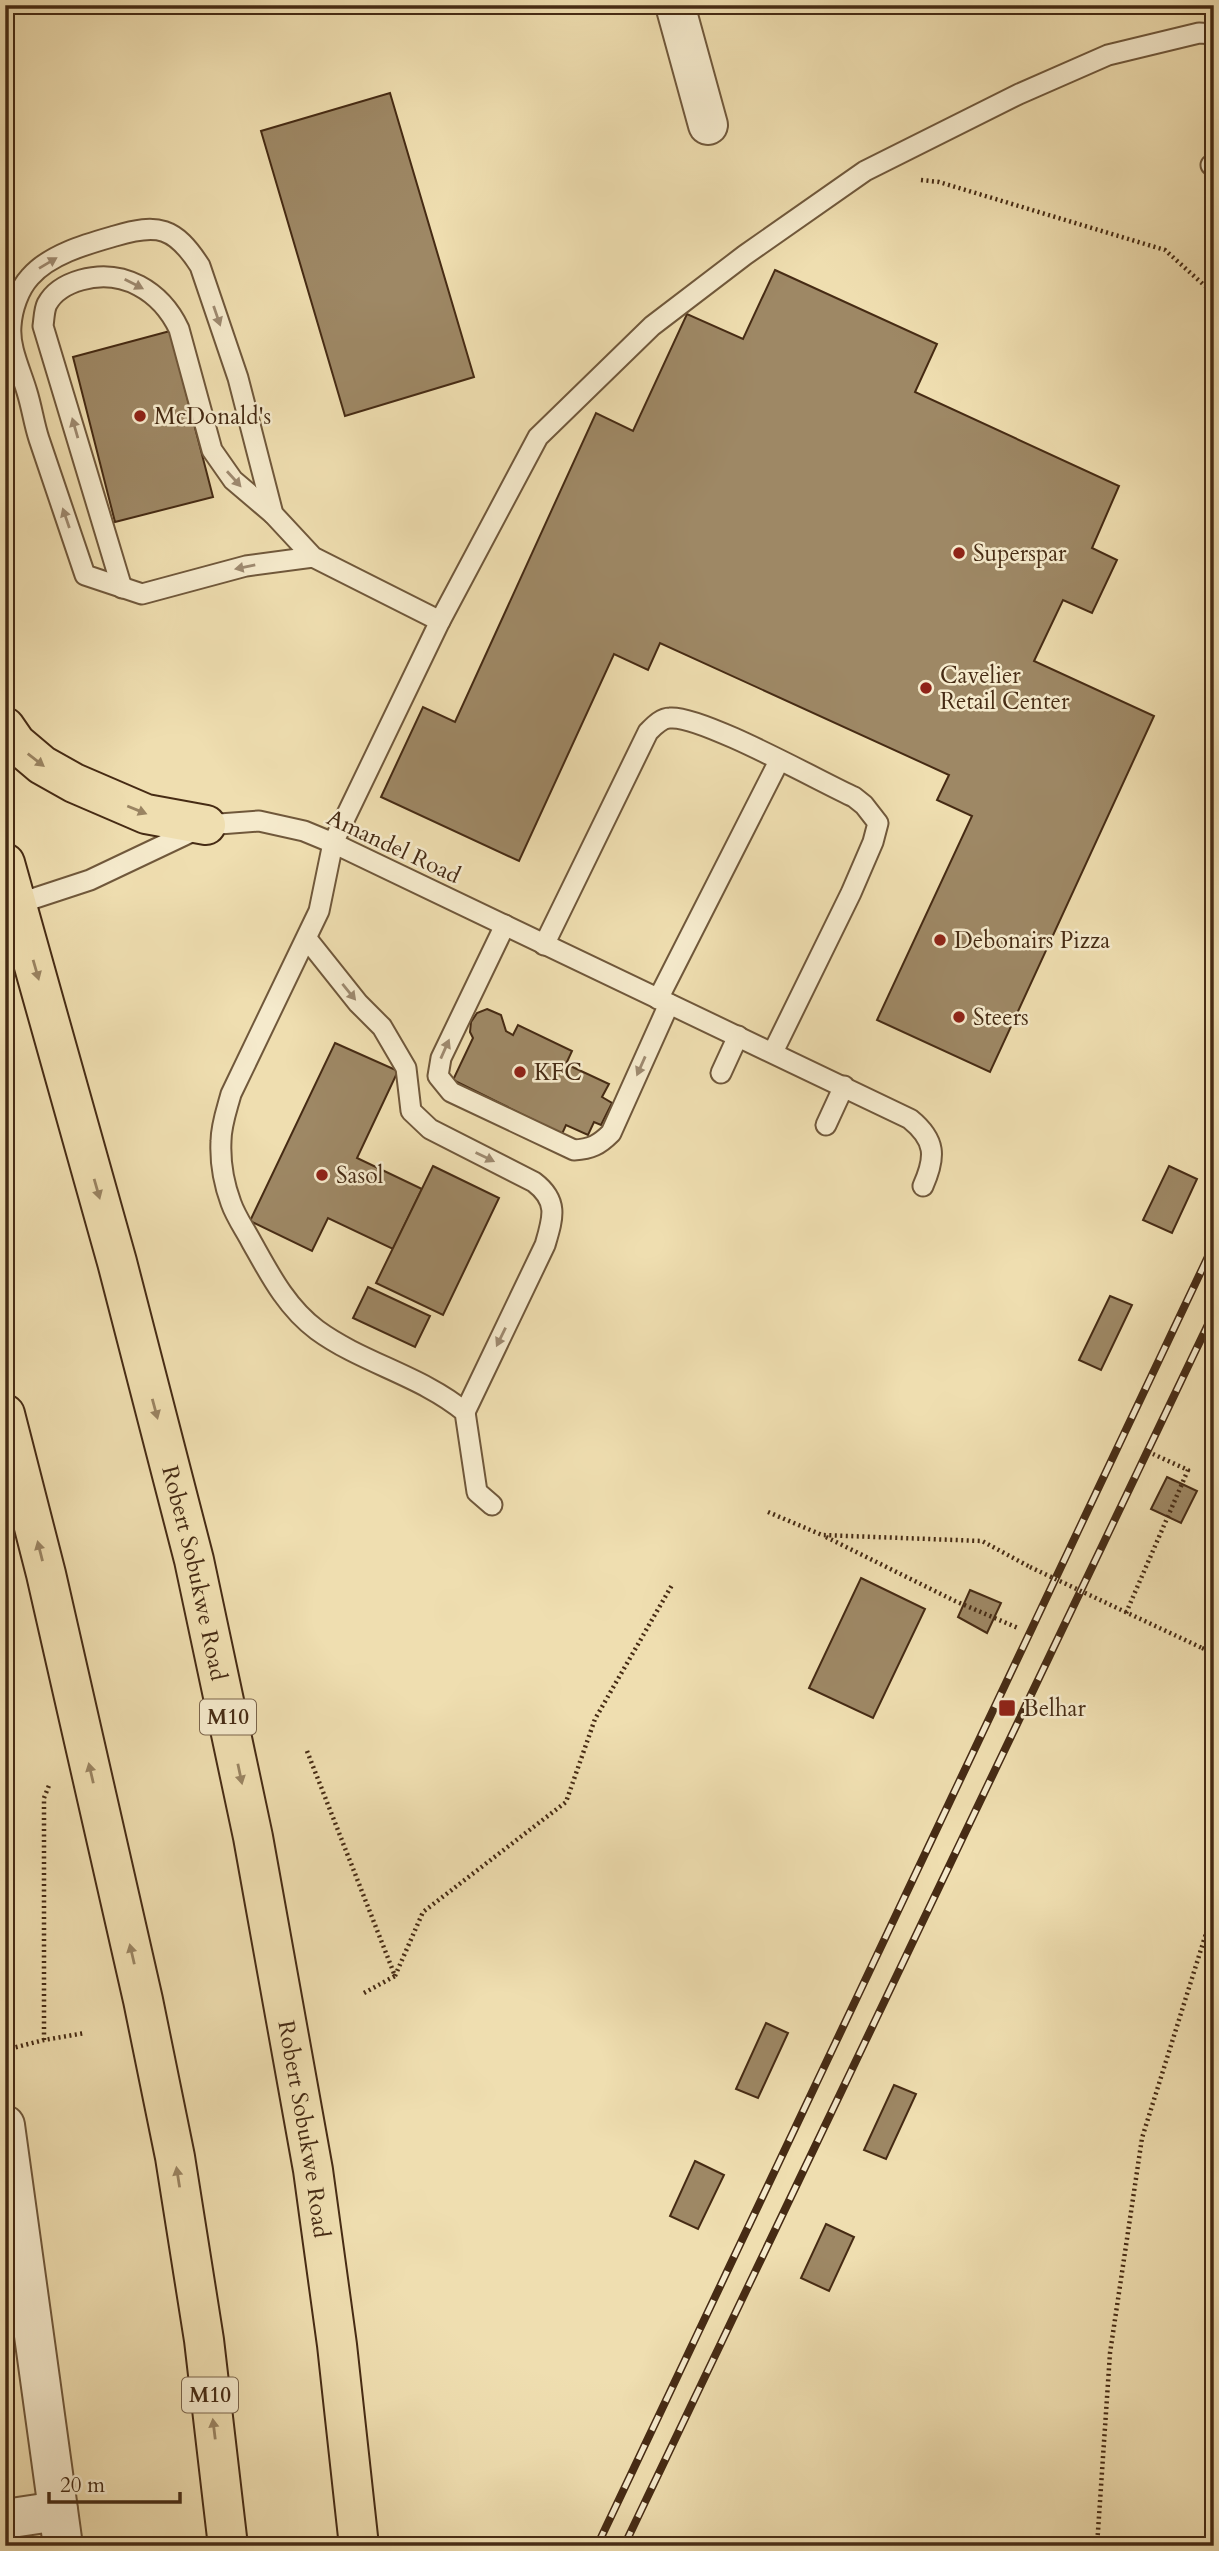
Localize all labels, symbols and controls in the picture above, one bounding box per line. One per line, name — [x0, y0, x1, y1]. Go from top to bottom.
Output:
one-way arrow — [38, 257, 58, 270]
one-way arrow — [124, 278, 143, 290]
one-way arrow — [212, 305, 222, 326]
place label: McDonald's — [154, 401, 271, 432]
marker: McDonald's — [132, 408, 148, 424]
one-way arrow — [69, 417, 79, 438]
one-way arrow — [226, 470, 242, 488]
one-way arrow — [60, 507, 71, 528]
place label: Superspar — [973, 538, 1067, 569]
marker: Superspar — [951, 545, 967, 561]
one-way arrow — [234, 562, 256, 573]
place label: Cavelier Retail Center — [940, 660, 1070, 717]
marker: Cavelier Retail Center — [918, 680, 934, 696]
one-way arrow — [27, 752, 45, 766]
street label: Amandel Road — [322, 802, 466, 891]
one-way arrow — [127, 805, 148, 816]
place label: Debonairs Pizza — [954, 925, 1110, 956]
marker: Debonairs Pizza — [932, 932, 948, 948]
one-way arrow — [31, 960, 41, 981]
one-way arrow — [342, 982, 357, 1000]
place label: Steers — [973, 1002, 1029, 1033]
marker: Steers — [951, 1009, 967, 1025]
one-way arrow — [439, 1039, 451, 1059]
one-way arrow — [635, 1056, 646, 1077]
place label: KFC — [534, 1057, 582, 1088]
marker: KFC — [512, 1064, 528, 1080]
one-way arrow — [475, 1152, 495, 1163]
place label: Sasol — [336, 1160, 384, 1191]
marker: Sasol — [314, 1167, 330, 1183]
one-way arrow — [92, 1179, 102, 1200]
one-way arrow — [495, 1327, 507, 1347]
one-way arrow — [150, 1398, 161, 1420]
street label: Robert Sobukwe Road — [154, 1462, 234, 1684]
one-way arrow — [34, 1540, 45, 1562]
place label: Belhar — [1023, 1693, 1086, 1724]
marker: Belhar — [997, 1698, 1017, 1718]
road number: M10 — [200, 1700, 256, 1734]
one-way arrow — [85, 1762, 96, 1784]
one-way arrow — [234, 1763, 245, 1785]
one-way arrow — [126, 1943, 137, 1965]
street label: Robert Sobukwe Road — [270, 2018, 337, 2240]
one-way arrow — [172, 2166, 183, 2188]
road number: M10 — [182, 2378, 238, 2412]
one-way arrow — [209, 2418, 220, 2440]
scale bar — [49, 2460, 180, 2504]
text: 20 m — [60, 2471, 105, 2500]

